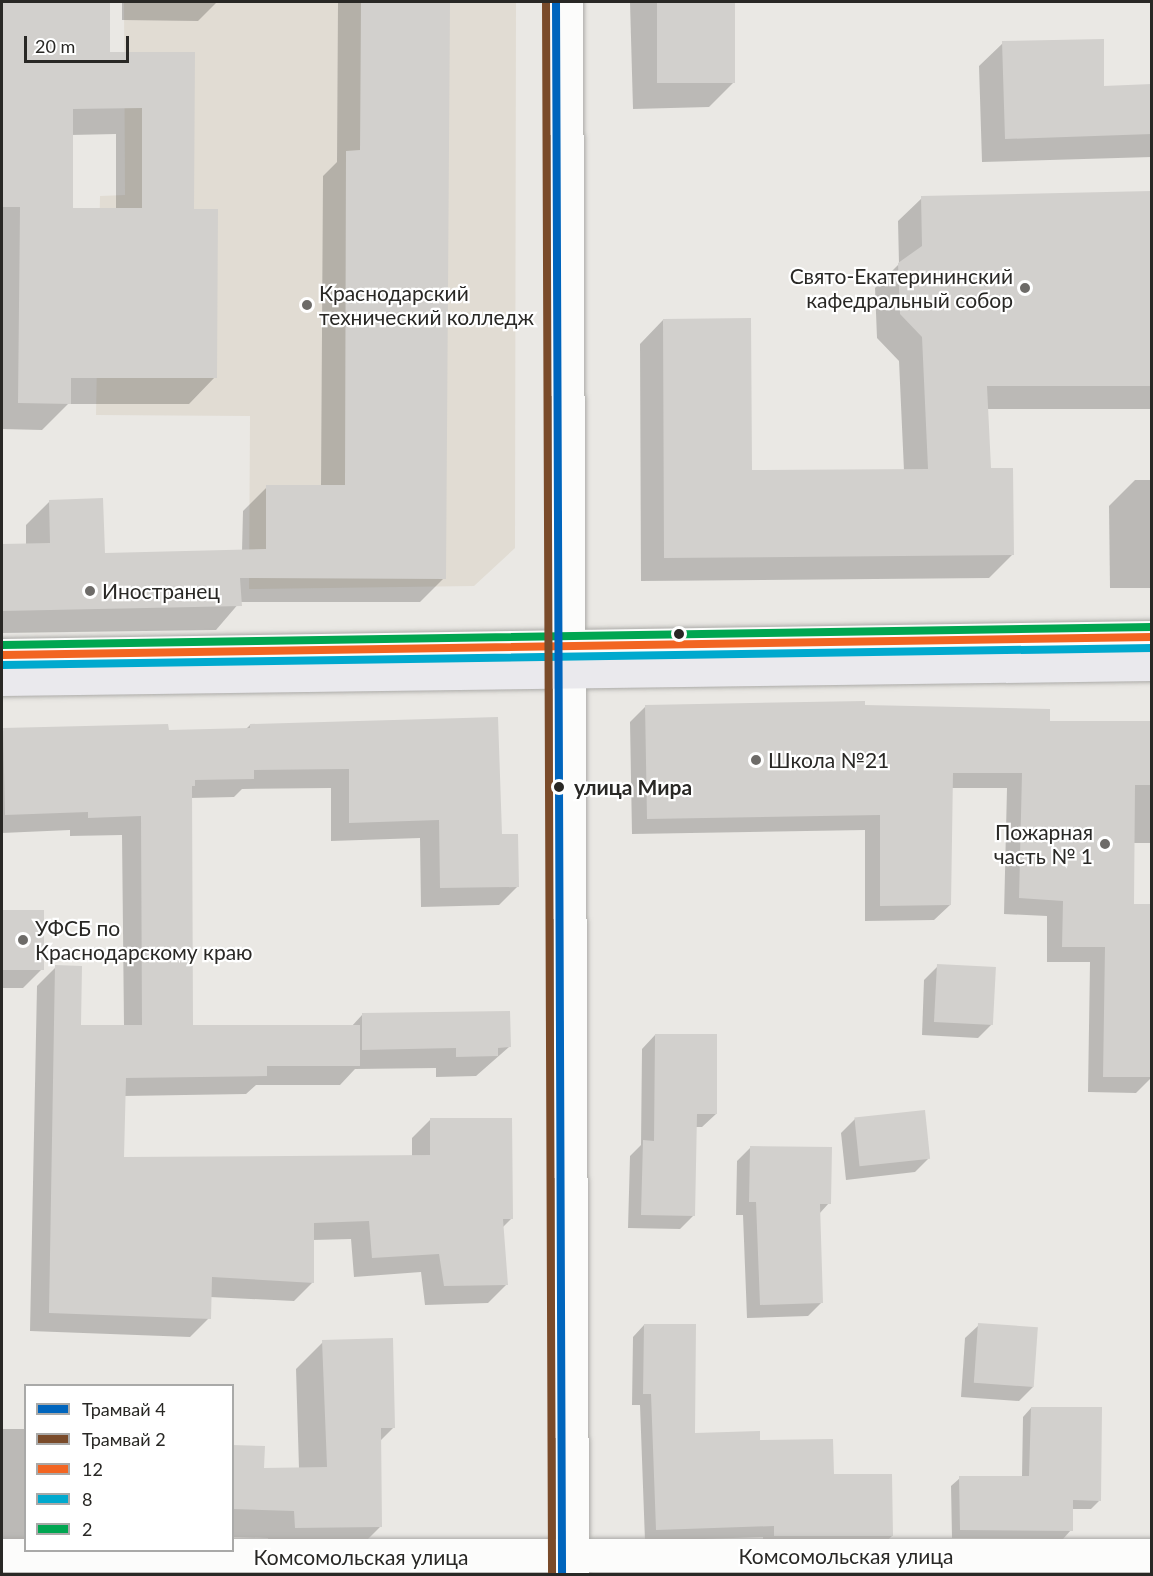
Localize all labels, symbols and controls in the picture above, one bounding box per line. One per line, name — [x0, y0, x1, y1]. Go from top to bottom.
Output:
scale bar — [27, 24, 132, 62]
text: 20 m — [35, 35, 75, 57]
place label: Свято-Екатерининский кафедральный собор — [790, 263, 1013, 313]
place label: Краснодарский технический колледж — [319, 280, 534, 330]
marker: Свято-Екатерининский кафедральный собор — [1018, 281, 1032, 295]
marker: Краснодарский технический колледж — [300, 298, 314, 312]
place label: Иностранец — [102, 578, 220, 604]
marker: Иностранец — [83, 584, 97, 598]
unlabelled marker — [673, 628, 685, 640]
place label: Школа №21 — [768, 747, 889, 773]
marker: Школа №21 — [749, 753, 763, 767]
place label: улица Мира — [574, 774, 692, 800]
marker: улица Мира — [549, 777, 569, 797]
place label: Пожарная часть № 1 — [994, 819, 1093, 869]
marker: Пожарная часть № 1 — [1098, 837, 1112, 851]
place label: УФСБ по Краснодарскому краю — [35, 915, 253, 965]
marker: УФСБ по Краснодарскому краю — [16, 933, 30, 947]
legend — [24, 1384, 234, 1552]
text: Трамвай 4 — [82, 1398, 166, 1420]
text: Трамвай 2 — [82, 1428, 166, 1450]
text: 12 — [82, 1458, 103, 1480]
text: 8 — [82, 1488, 92, 1510]
text: 2 — [82, 1518, 92, 1540]
street label: Комсомольская улица — [739, 1543, 953, 1569]
street label: Комсомольская улица — [254, 1544, 468, 1570]

